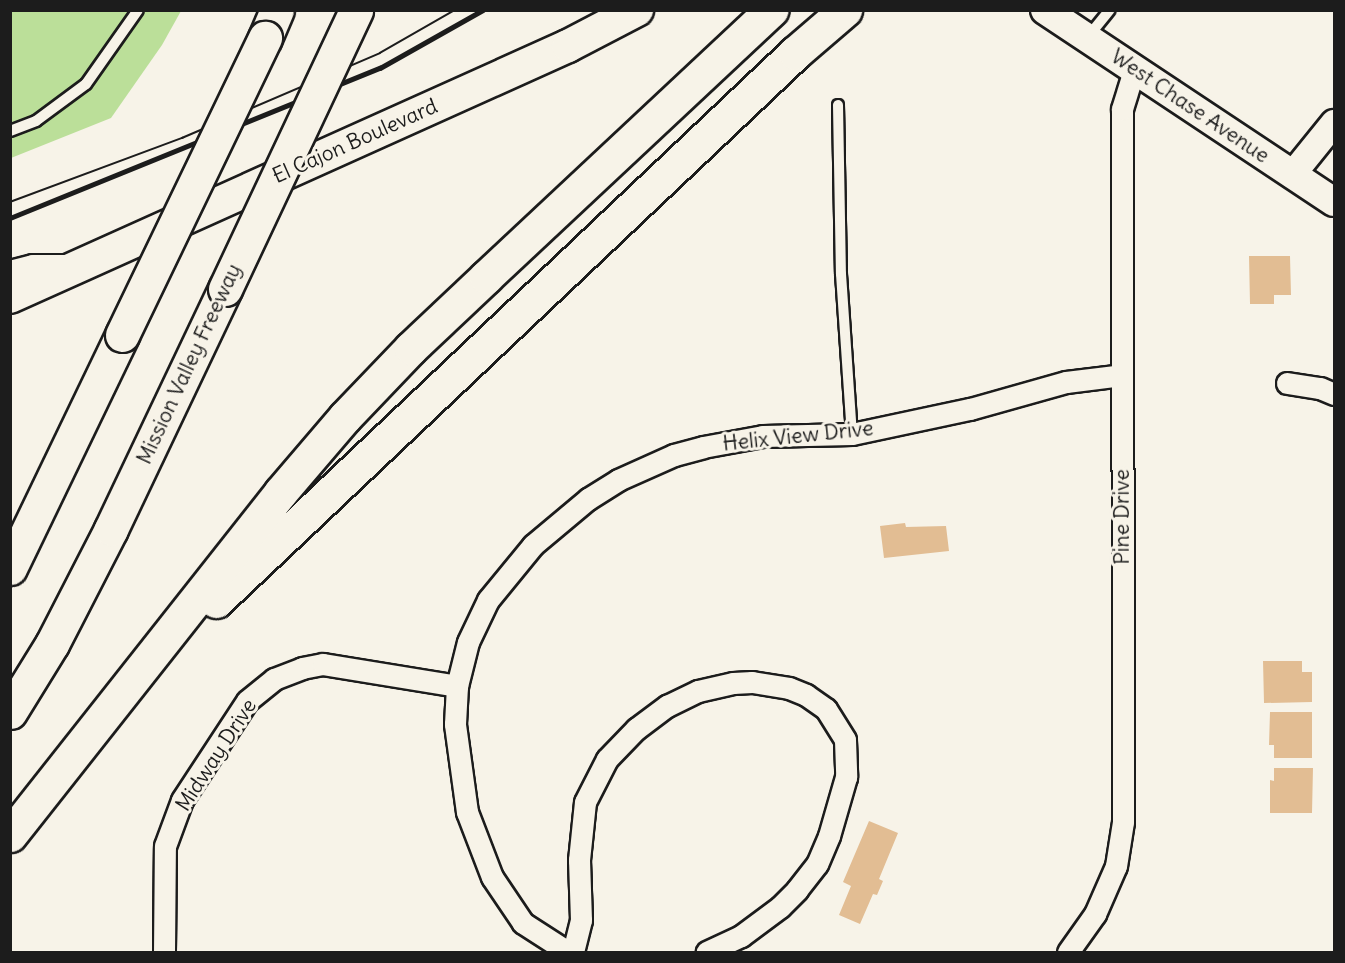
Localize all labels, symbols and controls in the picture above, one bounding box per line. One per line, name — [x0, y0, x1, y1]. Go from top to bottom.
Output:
street label: West Chase Avenue — [1106, 44, 1274, 168]
street label: El Cajon Boulevard — [269, 93, 441, 189]
street label: Mission Valley Freeway — [131, 260, 247, 468]
street label: Helix View Drive — [721, 416, 875, 456]
street label: Pine Drive — [1109, 469, 1135, 565]
street label: Midway Drive — [170, 694, 262, 816]

